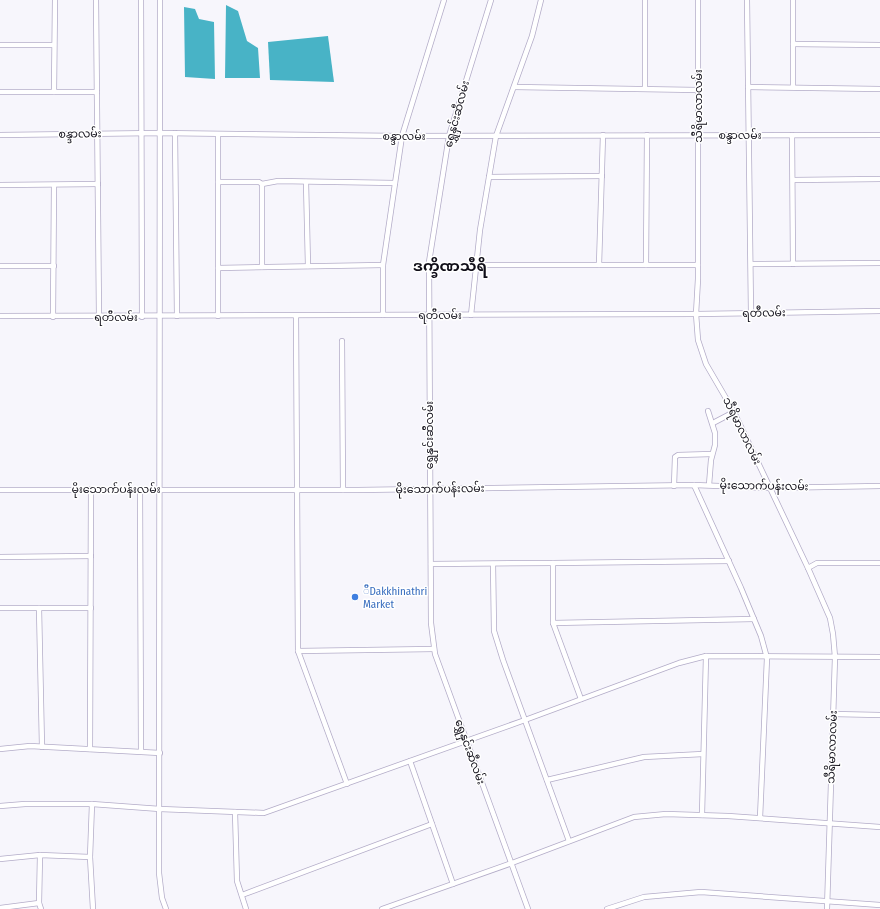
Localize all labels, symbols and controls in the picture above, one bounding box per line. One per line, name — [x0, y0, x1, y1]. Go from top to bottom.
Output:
street label: သီရိမာလာလမ်း — [691, 69, 707, 143]
street label: ရွှေနှင်းဆီလမ်း — [441, 79, 474, 149]
street label: စန္ဒာလမ်း — [58, 126, 102, 143]
street label: စန္ဒာလမ်း — [719, 128, 762, 144]
street label: စန္ဒာလမ်း — [383, 129, 426, 145]
district label: ဒက္ခိဏသီရိ — [413, 256, 488, 278]
street label: ရတီလမ်း — [742, 305, 786, 322]
street label: ရတီလမ်း — [418, 308, 462, 324]
street label: ရတီလမ်း — [94, 310, 138, 326]
street label: သီရိမာလာလမ်း — [718, 395, 765, 468]
street label: ရွှေနှင်းဆီလမ်း — [422, 401, 438, 469]
street label: မိုးသောက်ပန်းလမ်း — [719, 478, 809, 495]
street label: မိုးသောက်ပန်းလမ်း — [395, 481, 485, 498]
street label: မိုးသောက်ပန်းလမ်း — [72, 482, 161, 498]
place label: ီDakkhinathri Market — [363, 584, 427, 611]
marker: ီDakkhinathri Market — [350, 592, 360, 602]
street label: သီရိမာလာလမ်း — [823, 710, 842, 784]
street label: ရွှေနှင်းဆီလမ်း — [450, 717, 489, 787]

